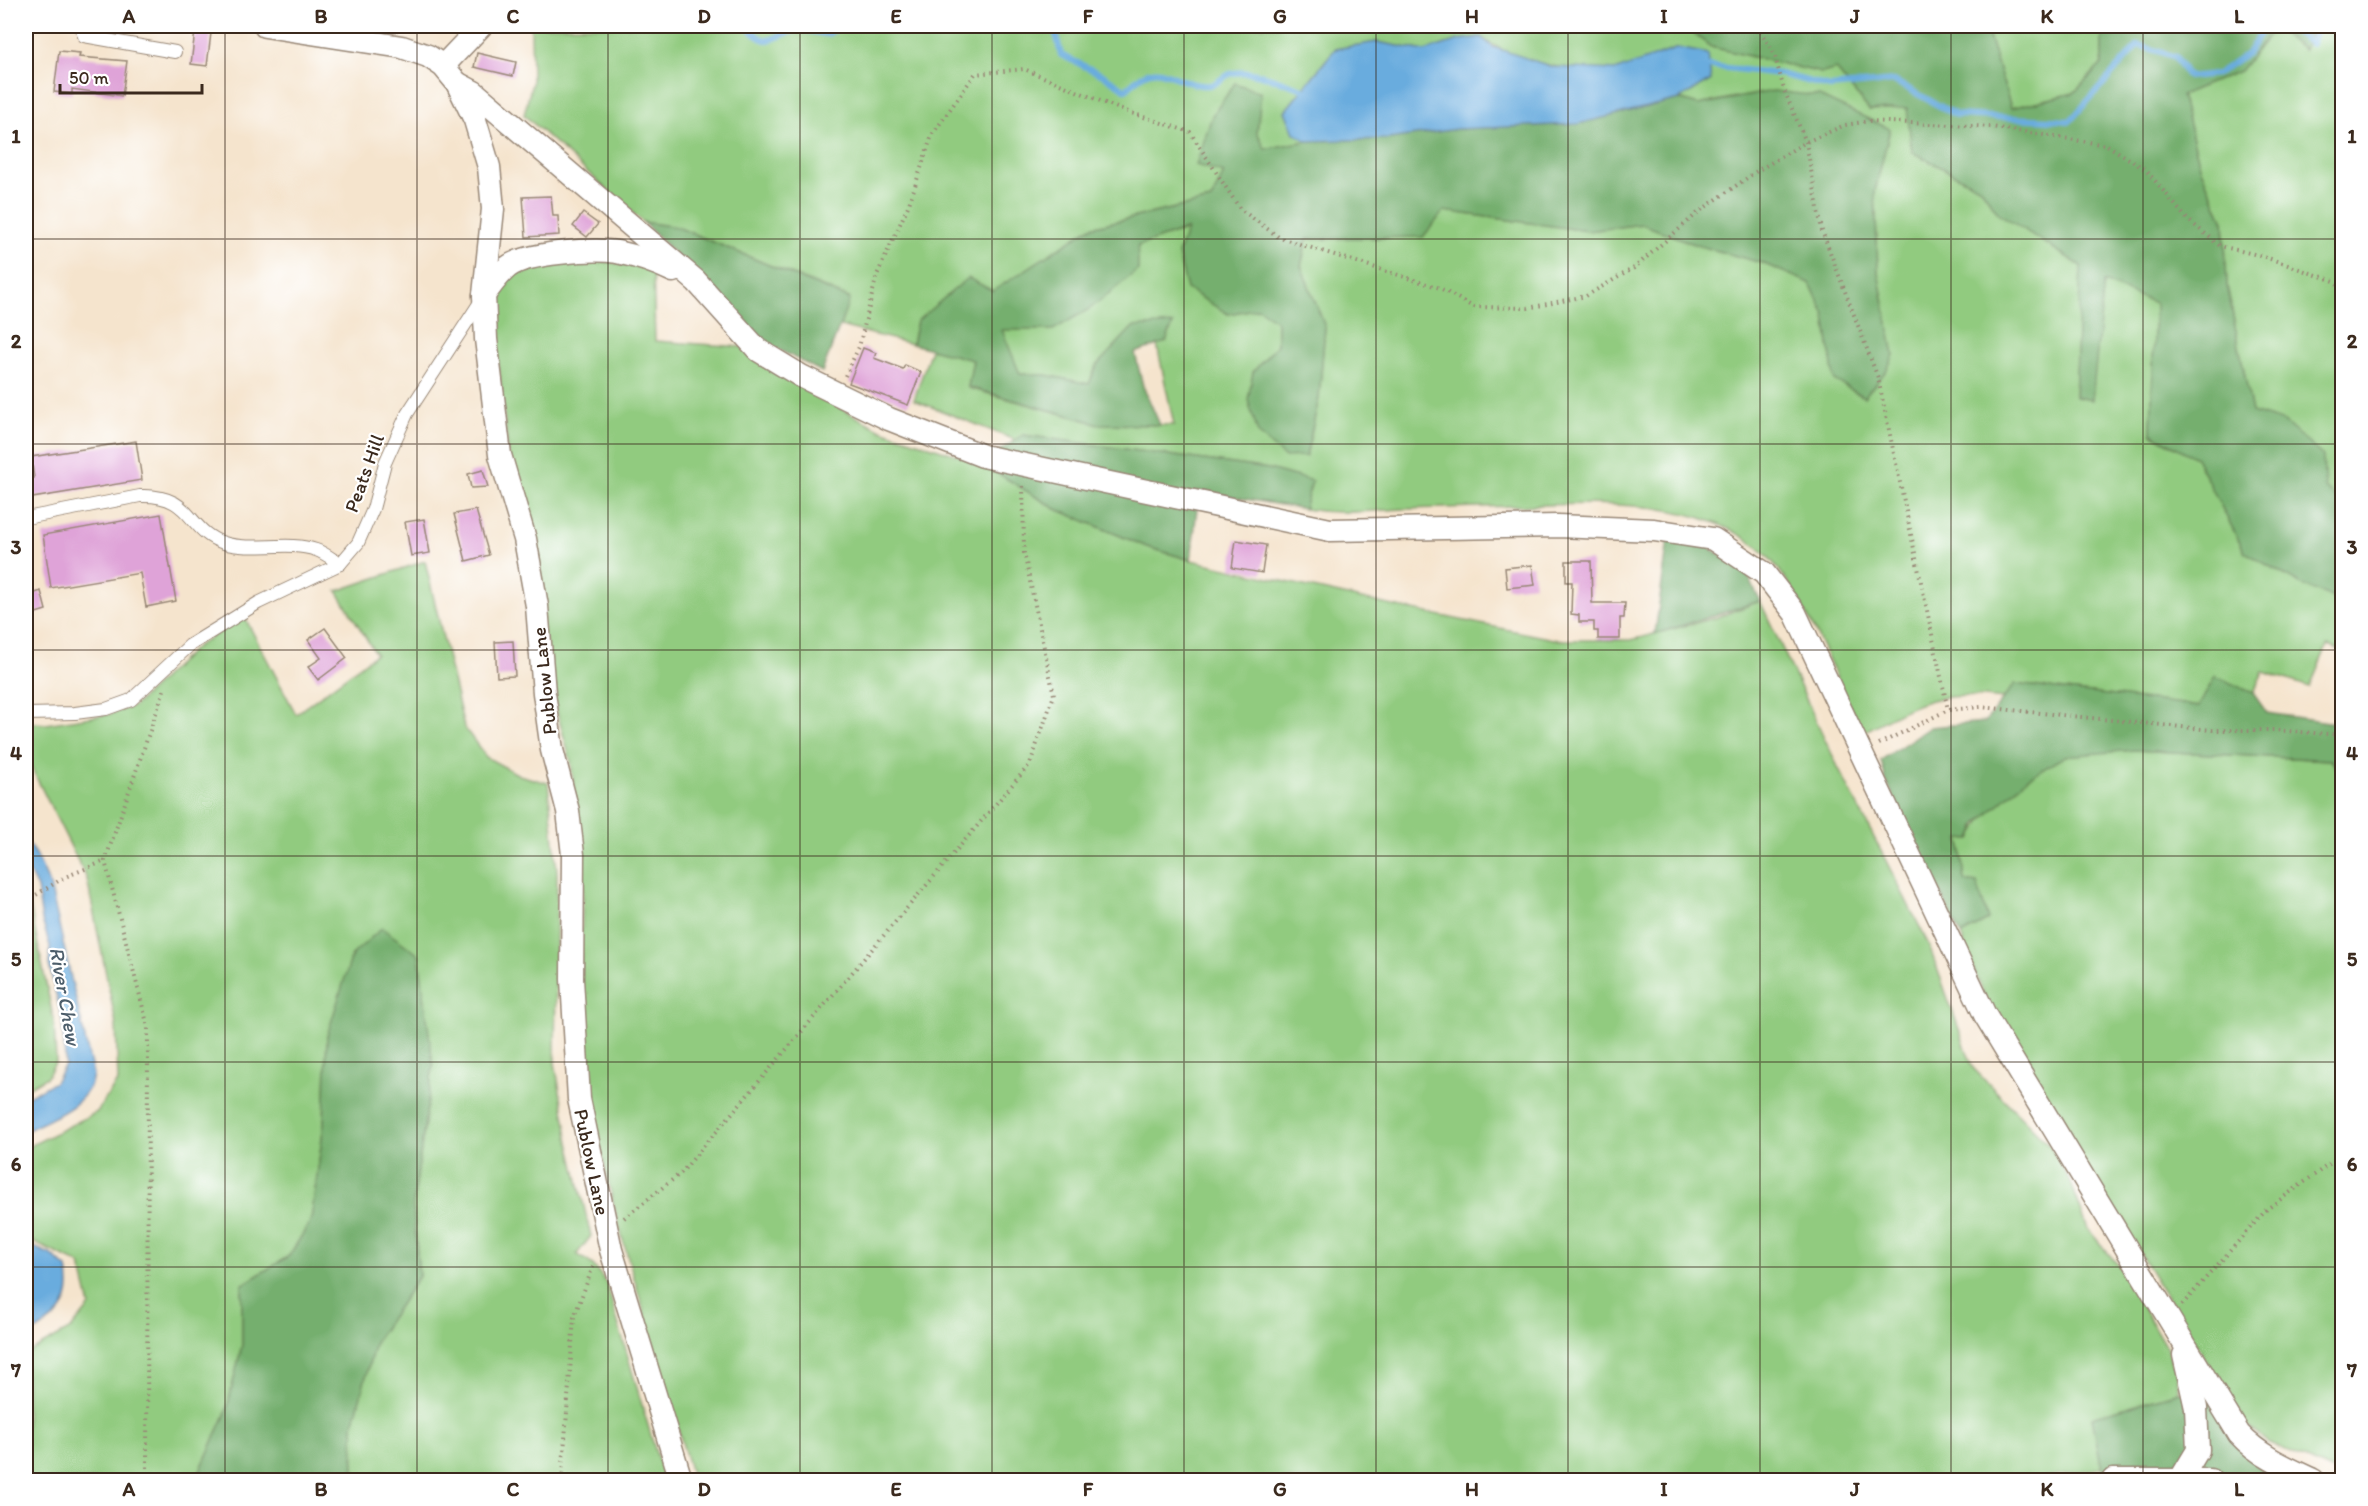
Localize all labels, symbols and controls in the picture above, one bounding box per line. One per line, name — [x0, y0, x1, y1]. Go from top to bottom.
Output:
text: A — [122, 4, 136, 28]
text: B — [315, 4, 328, 28]
text: C — [507, 4, 520, 28]
text: D — [697, 4, 711, 28]
text: E — [890, 4, 902, 28]
text: F — [1083, 4, 1094, 28]
text: G — [1273, 4, 1287, 28]
text: H — [1465, 4, 1479, 28]
text: I — [1660, 4, 1668, 28]
text: J — [1849, 4, 1860, 28]
text: K — [2041, 4, 2055, 28]
text: L — [2234, 4, 2245, 28]
scale bar — [60, 57, 202, 95]
text: 50 m — [69, 67, 109, 89]
text: 1 — [11, 124, 21, 148]
text: 1 — [2347, 124, 2357, 148]
text: 2 — [11, 329, 22, 353]
text: 2 — [2347, 329, 2358, 353]
street label: Peats Hill — [339, 430, 389, 515]
text: 3 — [11, 535, 22, 559]
text: 3 — [2347, 535, 2358, 559]
street label: Publow Lane — [526, 626, 562, 736]
text: 4 — [10, 741, 22, 765]
text: 4 — [2346, 741, 2358, 765]
water label: River Chew — [45, 945, 87, 1049]
text: 5 — [11, 947, 22, 971]
text: 5 — [2347, 947, 2358, 971]
street label: Publow Lane — [569, 1107, 615, 1217]
text: 6 — [11, 1152, 22, 1176]
text: 6 — [2347, 1152, 2358, 1176]
text: 7 — [10, 1358, 21, 1382]
text: 7 — [2346, 1358, 2357, 1382]
text: A — [122, 1477, 136, 1501]
text: B — [315, 1477, 328, 1501]
text: C — [507, 1477, 520, 1501]
text: D — [697, 1477, 711, 1501]
text: E — [890, 1477, 902, 1501]
text: F — [1083, 1477, 1094, 1501]
text: G — [1273, 1477, 1287, 1501]
text: H — [1465, 1477, 1479, 1501]
text: I — [1660, 1477, 1668, 1501]
text: J — [1849, 1477, 1860, 1501]
text: K — [2041, 1477, 2055, 1501]
text: L — [2234, 1477, 2245, 1501]

